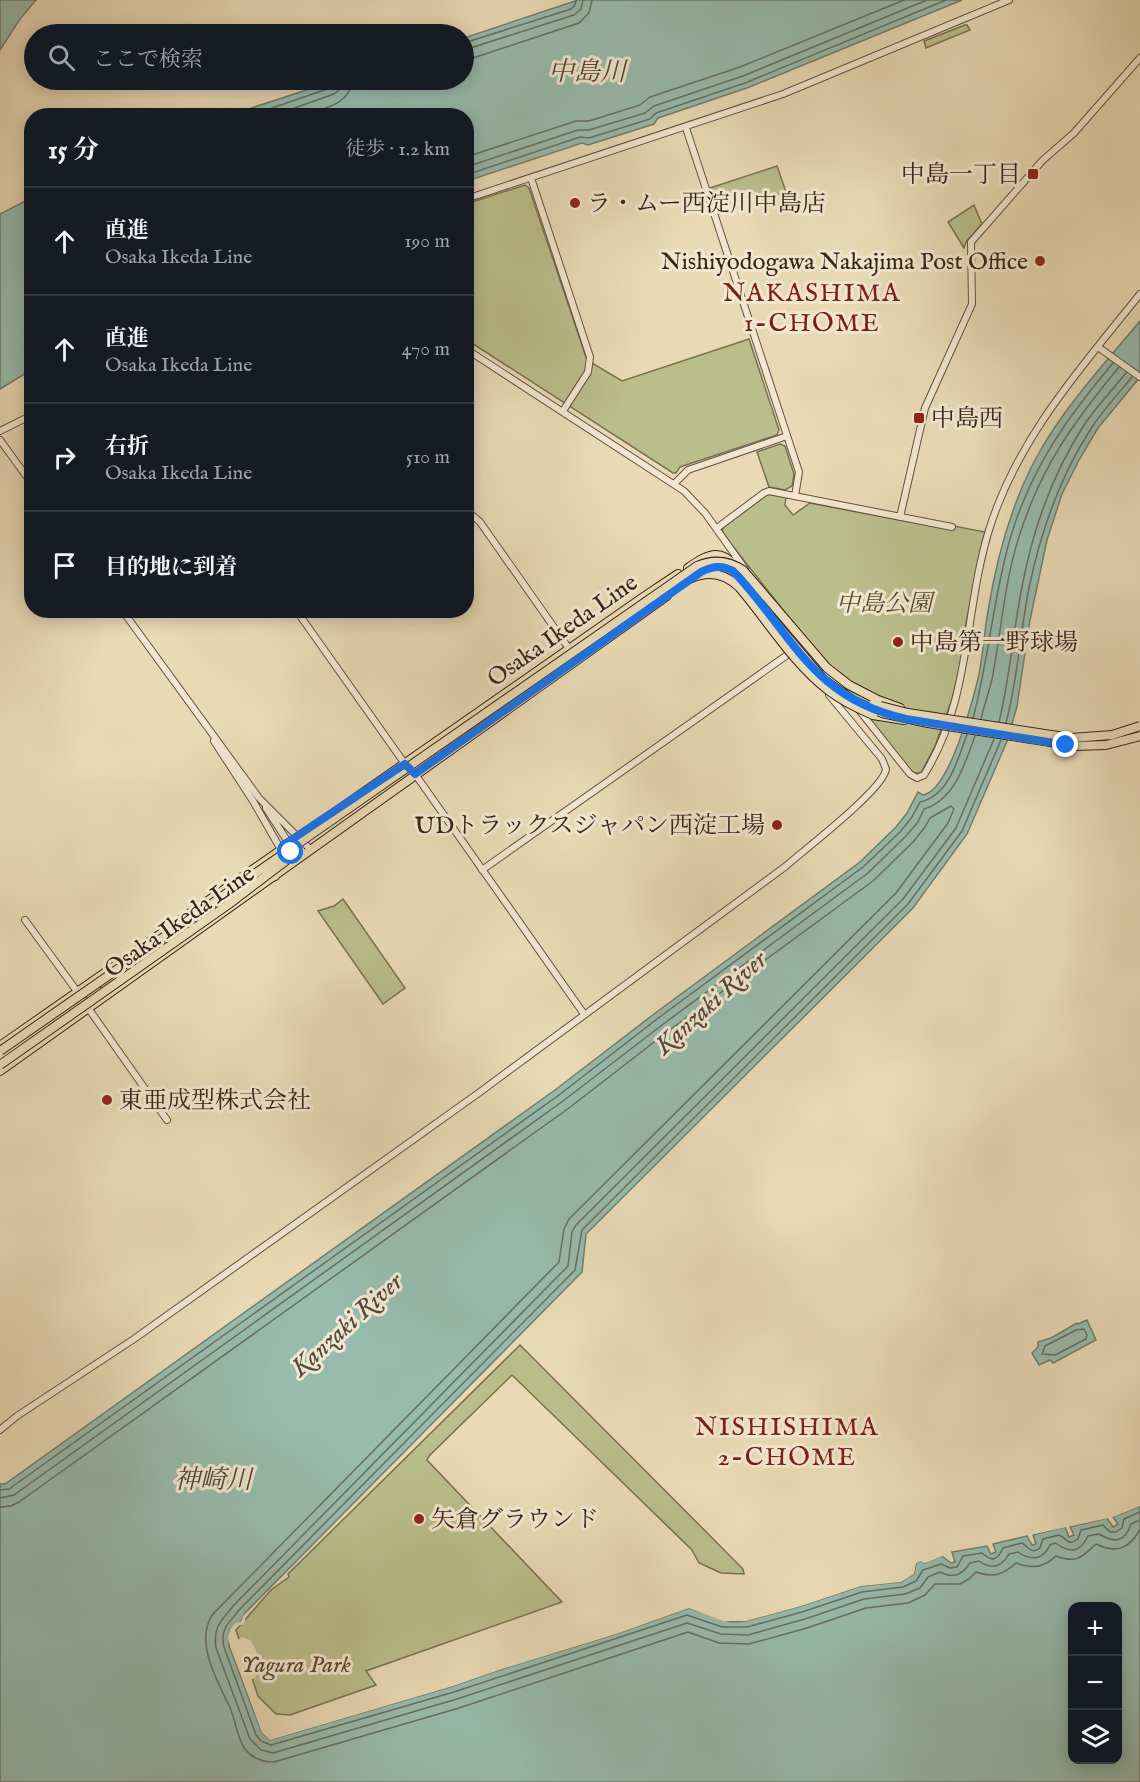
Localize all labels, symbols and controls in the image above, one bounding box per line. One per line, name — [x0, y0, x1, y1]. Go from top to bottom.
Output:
search box — [24, 24, 474, 90]
icon: search — [45, 41, 78, 74]
text: ここで検索 — [93, 46, 203, 74]
water label: 中島川 — [548, 56, 629, 89]
text: 15 分 — [48, 134, 99, 167]
text: 徒歩 · 1.2 km — [345, 137, 450, 162]
place label: 中島一丁目 — [901, 160, 1021, 191]
marker: 中島一丁目 — [1026, 167, 1040, 181]
place label: ラ・ムー西淀川中島店 — [587, 189, 826, 220]
marker: ラ・ムー西淀川中島店 — [568, 196, 582, 210]
text: 直進 — [105, 217, 149, 245]
icon: ahead — [48, 225, 81, 258]
text: 190 m — [404, 229, 450, 254]
text: Osaka Ikeda Line — [105, 245, 252, 270]
place label: Nishiyodogawa Nakajima Post Office — [661, 247, 1028, 278]
marker: Nishiyodogawa Nakajima Post Office — [1033, 254, 1047, 268]
district label: NAKASHIMA 1-CHOME — [723, 277, 901, 340]
text: 直進 — [105, 325, 149, 353]
icon: ahead — [48, 333, 81, 366]
text: 470 m — [402, 337, 450, 362]
text: Osaka Ikeda Line — [105, 353, 252, 378]
place label: 中島西 — [931, 404, 1003, 435]
marker: 中島西 — [912, 411, 926, 425]
text: 右折 — [105, 433, 149, 461]
icon: right — [48, 441, 81, 474]
text: 510 m — [406, 445, 450, 470]
text: Osaka Ikeda Line — [105, 461, 252, 486]
icon: arrive — [48, 549, 81, 582]
text: 目的地に到着 — [105, 554, 237, 582]
street label: Osaka Ikeda Line — [482, 568, 644, 695]
park label: 中島公園 — [836, 589, 936, 620]
place label: 中島第一野球場 — [910, 628, 1078, 659]
marker: 中島第一野球場 — [891, 635, 905, 649]
route end — [1052, 731, 1078, 757]
place label: UDトラックスジャパン西淀工場 — [415, 811, 765, 842]
marker: UDトラックスジャパン西淀工場 — [770, 818, 784, 832]
route start — [277, 838, 303, 864]
street label: Osaka Ikeda Line — [99, 859, 261, 986]
water label: Kanzaki River — [647, 943, 775, 1063]
place label: 東亜成型株式会社 — [119, 1086, 311, 1117]
marker: 東亜成型株式会社 — [100, 1093, 114, 1107]
water label: Kanzaki River — [283, 1265, 411, 1385]
district label: NISHISHIMA 2-CHOME — [695, 1411, 879, 1474]
water label: 神崎川 — [174, 1464, 255, 1497]
place label: 矢倉グラウンド — [431, 1505, 599, 1536]
marker: 矢倉グラウンド — [412, 1512, 426, 1526]
map controls — [1068, 1602, 1122, 1764]
button: + — [1068, 1602, 1122, 1656]
park label: Yagura Park — [241, 1650, 351, 1681]
button: − — [1068, 1656, 1122, 1710]
button: layers — [1068, 1710, 1122, 1764]

